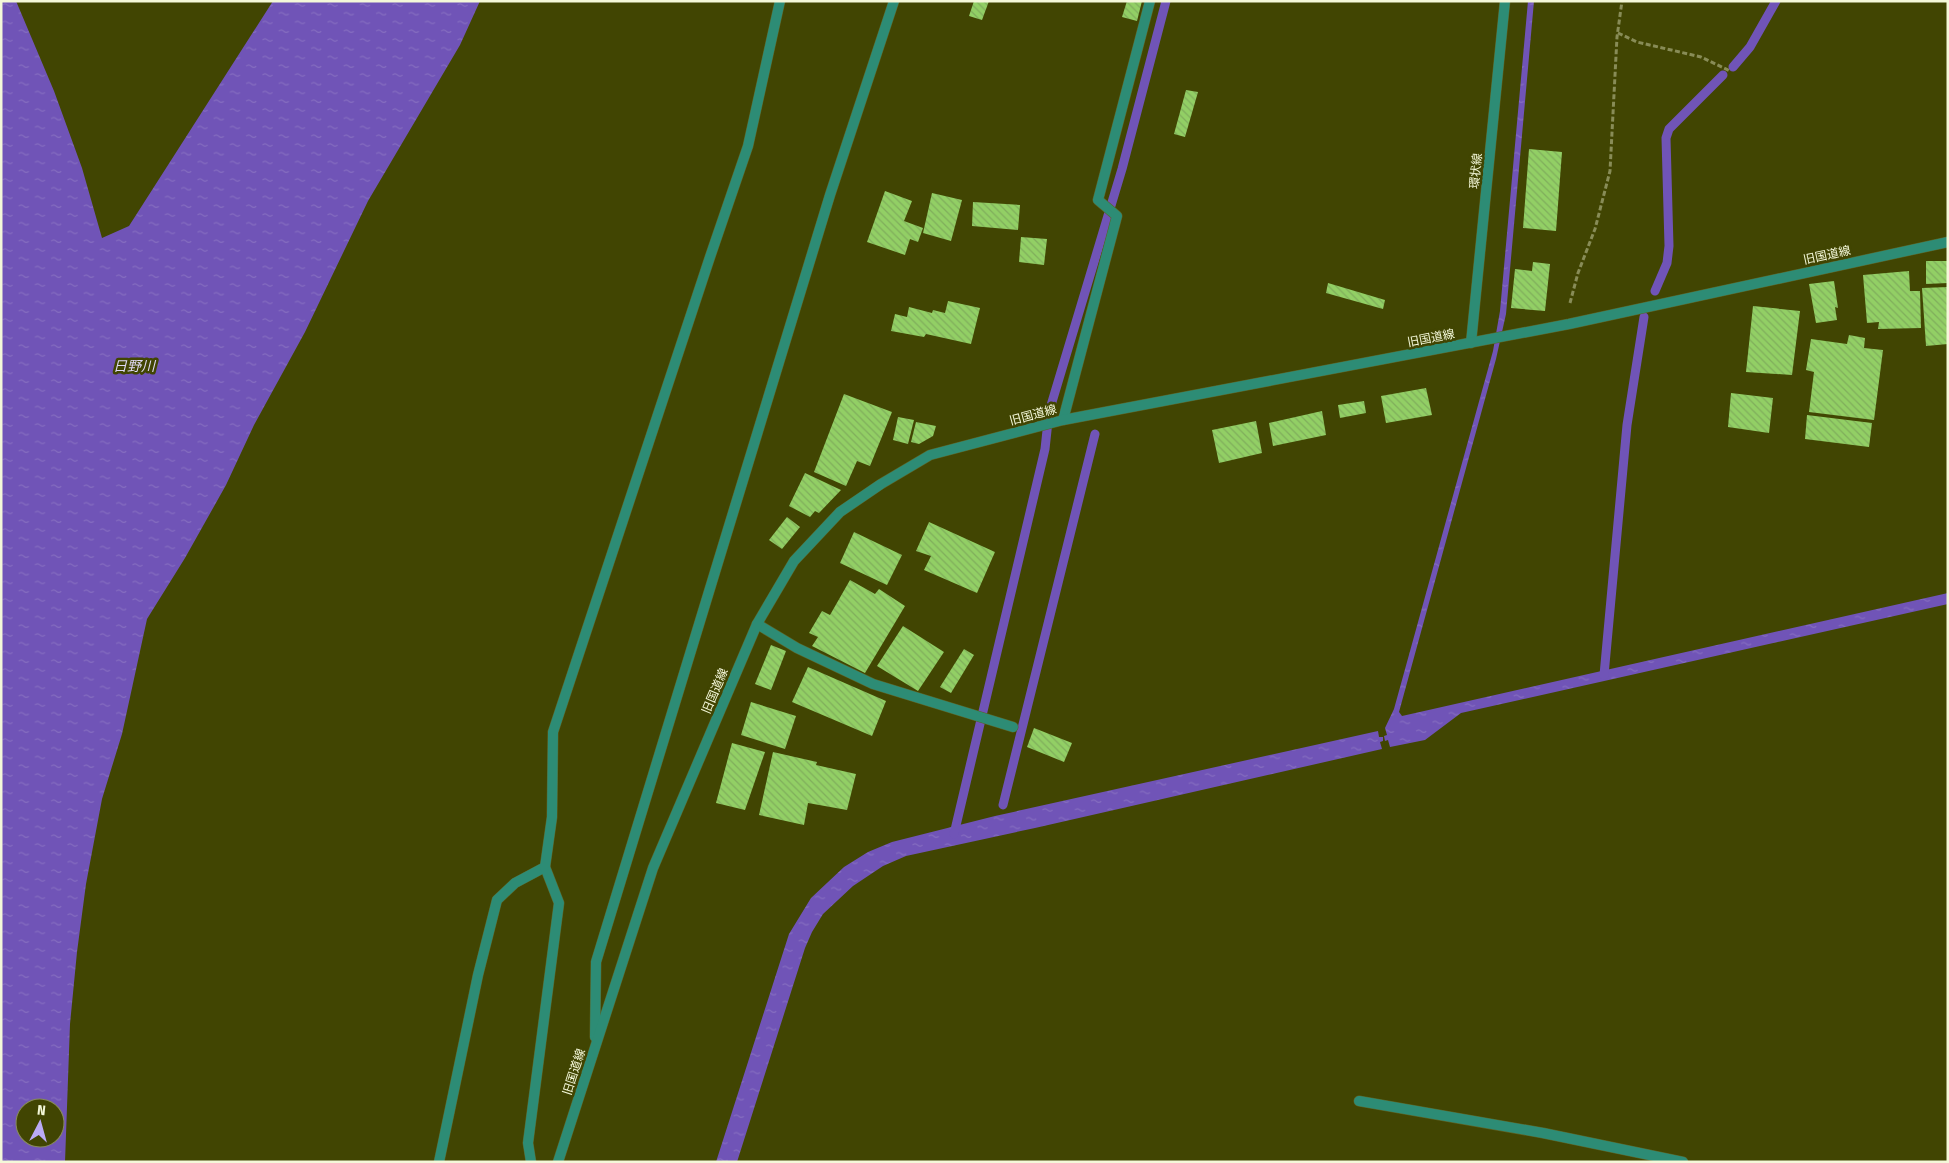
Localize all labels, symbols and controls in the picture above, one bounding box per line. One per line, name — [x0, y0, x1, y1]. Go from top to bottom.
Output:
street label: 環状線 — [1467, 152, 1485, 190]
street label: 旧国道線 — [1802, 243, 1852, 267]
street label: 旧国道線 — [1406, 327, 1456, 349]
water label: 日野川 — [113, 358, 157, 375]
street label: 旧国道線 — [1008, 402, 1058, 428]
street label: 旧国道線 — [699, 666, 731, 716]
street label: 旧国道線 — [560, 1047, 588, 1097]
north arrow — [15, 1098, 65, 1148]
text: N — [36, 1102, 46, 1119]

